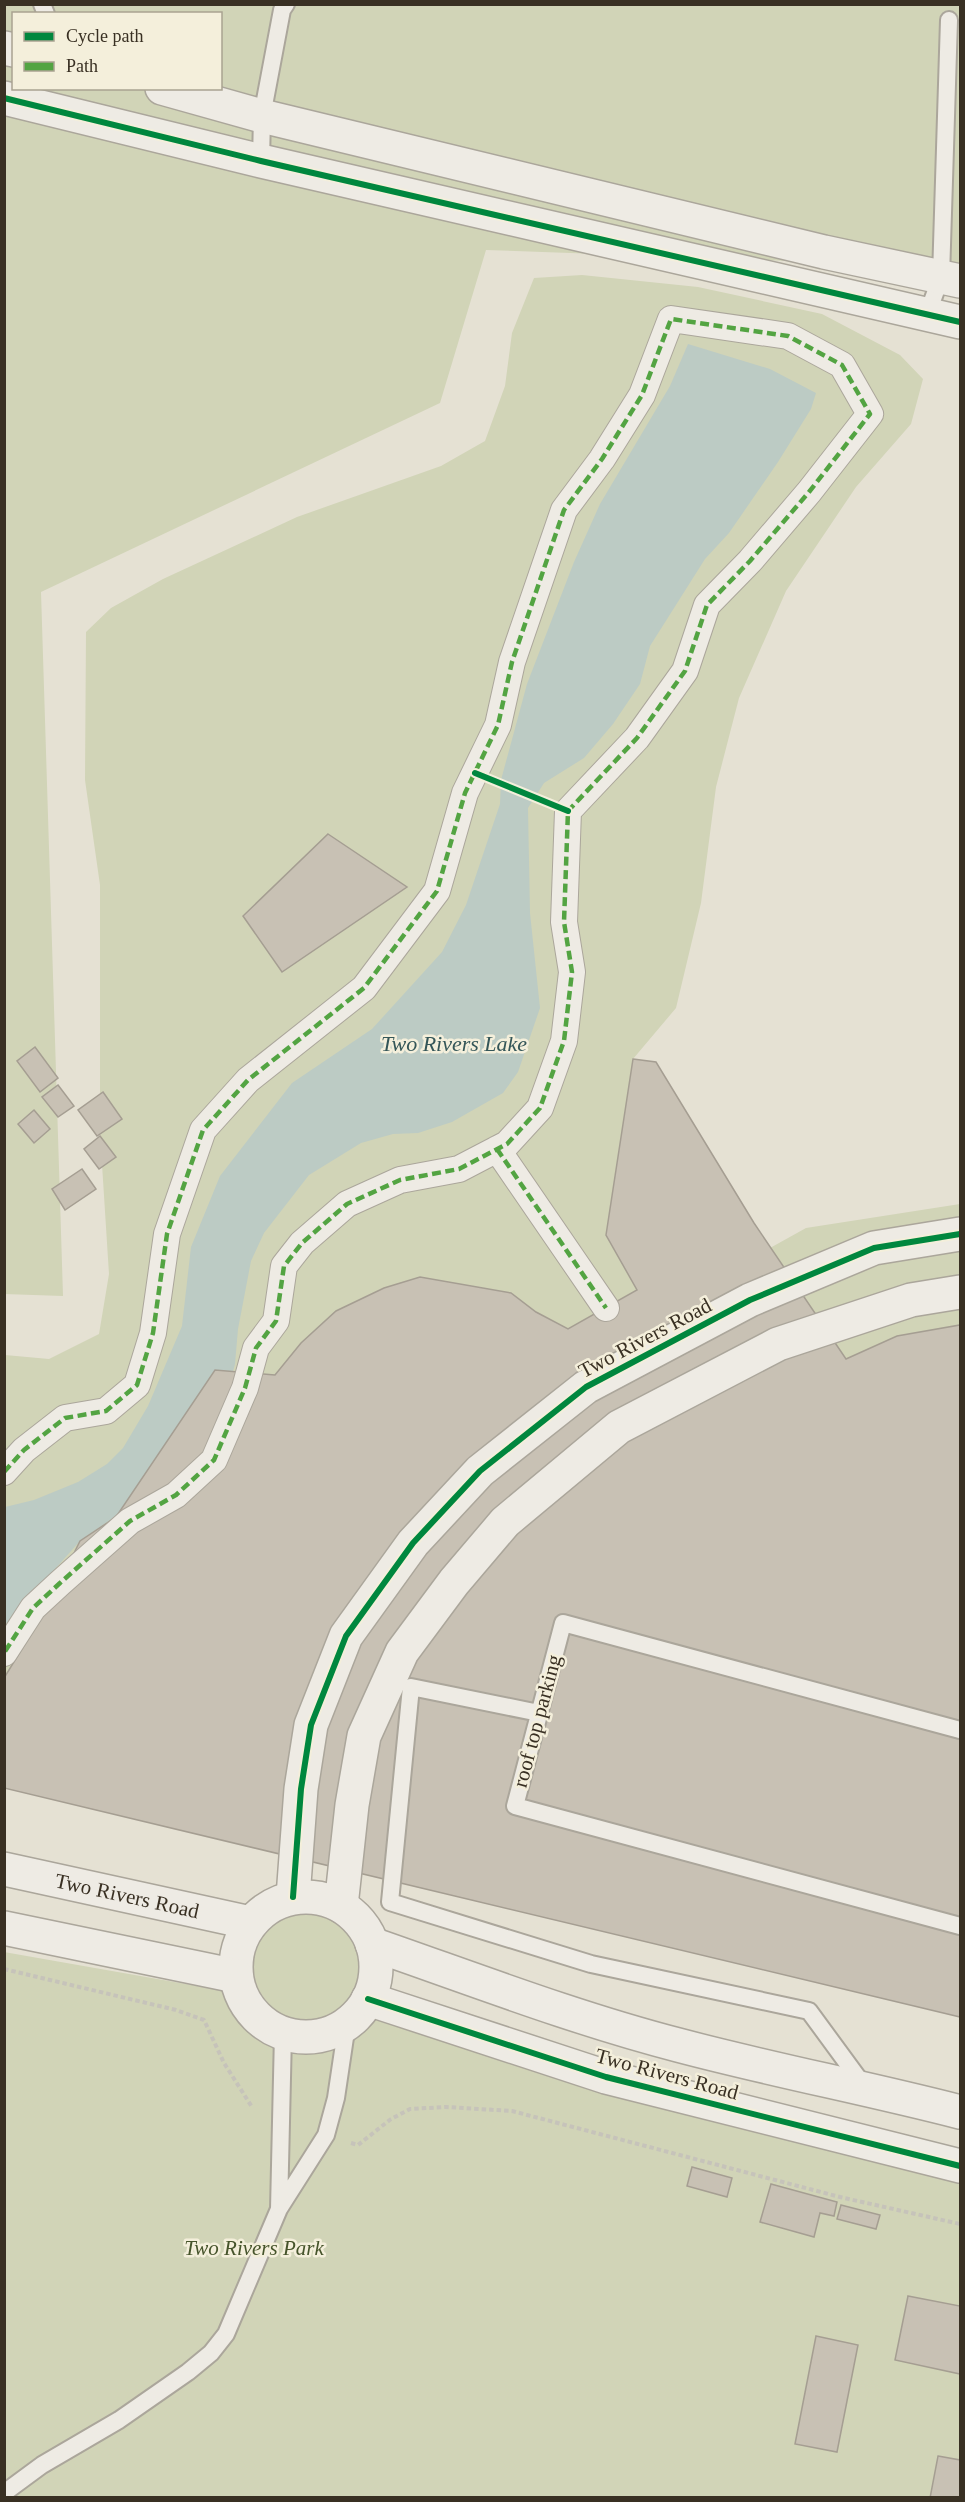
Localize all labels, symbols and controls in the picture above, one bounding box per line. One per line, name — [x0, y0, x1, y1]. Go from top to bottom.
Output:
legend — [12, 12, 222, 90]
text: Cycle path — [66, 26, 143, 46]
text: Path — [66, 56, 98, 76]
water label: Two Rivers Lake — [381, 1031, 527, 1056]
street label: Two Rivers Road — [575, 1293, 716, 1383]
street label: roof top parking — [508, 1652, 566, 1790]
street label: Two Rivers Road — [53, 1869, 202, 1923]
street label: Two Rivers Road — [593, 2043, 741, 2105]
park label: Two Rivers Park — [184, 2236, 324, 2260]

